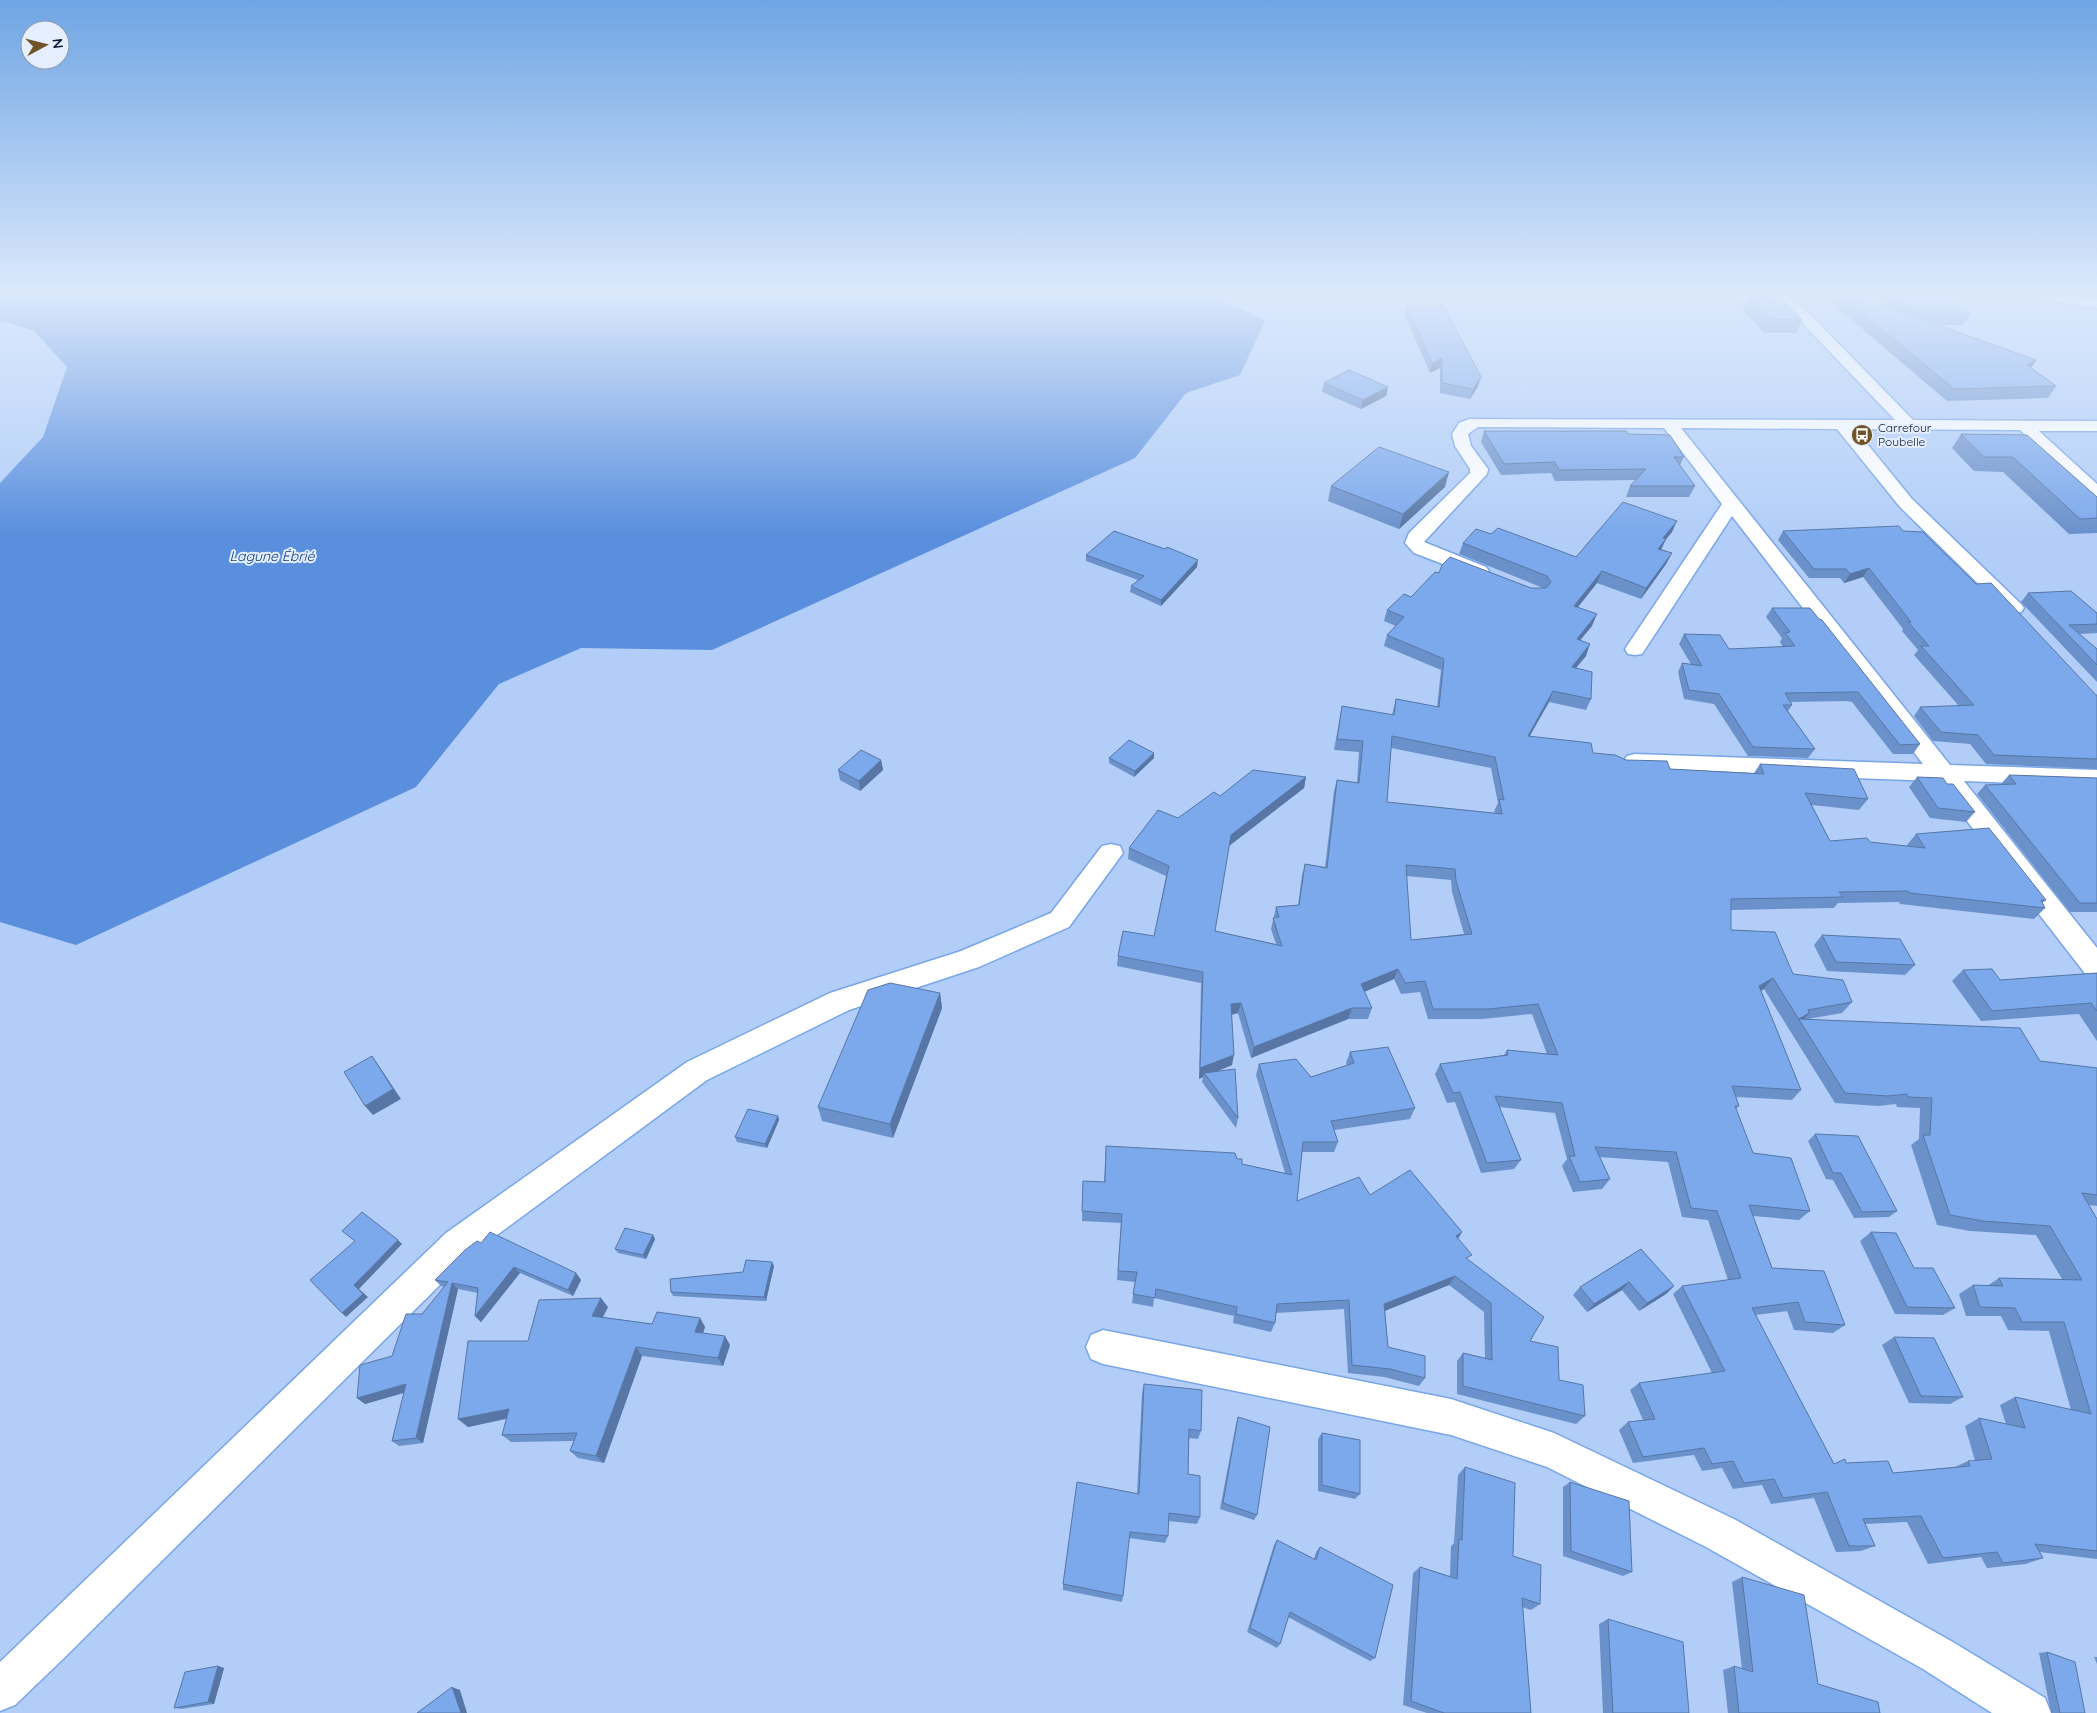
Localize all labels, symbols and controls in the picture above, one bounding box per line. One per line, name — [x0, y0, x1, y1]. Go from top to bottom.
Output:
north arrow — [20, 20, 70, 70]
text: N — [48, 37, 67, 50]
place label: Carrefour Poubelle — [1878, 420, 1932, 449]
bus stop icon: Carrefour Poubelle — [1850, 423, 1874, 447]
water label: Lagune Ébrié — [229, 547, 316, 565]

